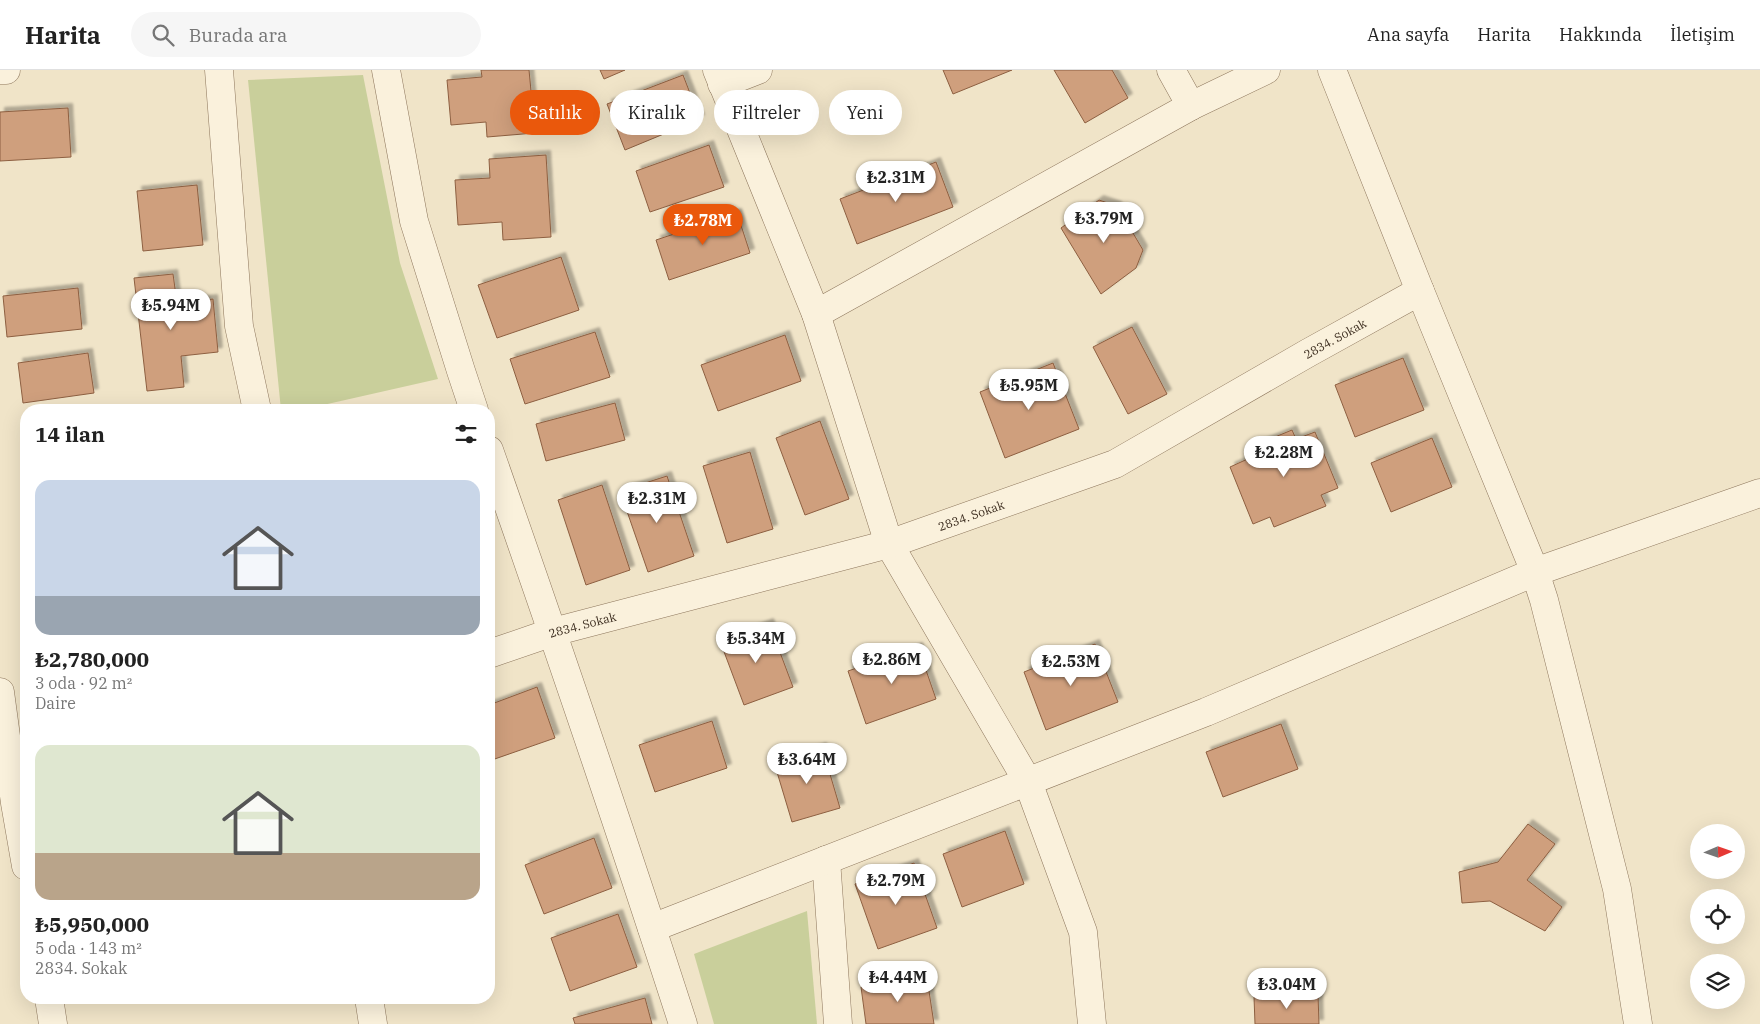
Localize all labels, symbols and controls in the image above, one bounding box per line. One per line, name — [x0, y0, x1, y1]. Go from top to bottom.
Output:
search box — [131, 12, 481, 57]
text: Harita — [25, 19, 101, 51]
icon: search — [149, 21, 177, 49]
text: Burada ara — [189, 23, 287, 47]
text: Ana sayfa — [1367, 23, 1449, 46]
text: Harita — [1477, 23, 1531, 46]
text: Hakkında — [1559, 23, 1642, 46]
text: İletişim — [1670, 23, 1735, 46]
chip: Satılık — [510, 90, 600, 135]
chip: Kiralık — [610, 90, 704, 135]
chip: Filtreler — [714, 90, 819, 135]
chip: Yeni — [829, 90, 902, 135]
pin: ₺2.31M — [855, 160, 937, 203]
text: ₺2.31M — [867, 167, 925, 187]
pin: ₺3.79M — [1063, 202, 1145, 244]
pin: ₺2.78M — [662, 204, 744, 246]
text: ₺3.79M — [1075, 208, 1133, 228]
text: ₺2.78M — [674, 210, 732, 230]
pin: ₺5.94M — [130, 288, 212, 331]
text: ₺5.94M — [142, 295, 200, 315]
street label: 2834. Sokak — [1301, 315, 1369, 362]
pin: ₺5.95M — [988, 368, 1070, 411]
text: ₺5.95M — [1000, 375, 1058, 395]
text: 14 ilan — [35, 420, 105, 448]
icon: filters — [452, 420, 480, 448]
pin: ₺2.28M — [1243, 436, 1325, 478]
text: ₺2.28M — [1255, 442, 1313, 462]
pin: ₺2.31M — [616, 482, 698, 524]
text: ₺2.31M — [628, 488, 686, 508]
street label: 2834. Sokak — [936, 496, 1006, 534]
icon: home — [213, 513, 303, 603]
street label: 2834. Sokak — [546, 608, 618, 640]
pin: ₺5.34M — [715, 622, 797, 664]
text: ₺5.34M — [727, 628, 785, 648]
pin: ₺2.86M — [851, 642, 933, 685]
pin: ₺2.53M — [1030, 644, 1112, 687]
text: ₺2,780,000 — [35, 645, 149, 673]
text: ₺2.86M — [863, 649, 921, 669]
text: ₺2.53M — [1042, 651, 1100, 671]
text: 3 oda · 92 m² — [35, 673, 132, 693]
text: Daire — [35, 693, 76, 713]
pin: ₺3.64M — [766, 742, 848, 785]
text: ₺3.64M — [778, 749, 836, 769]
icon: home — [213, 778, 303, 868]
north arrow — [1690, 824, 1745, 879]
map controls — [1690, 824, 1745, 1009]
pin: ₺2.79M — [855, 864, 937, 906]
text: ₺2.79M — [867, 870, 925, 890]
button: locate — [1690, 889, 1745, 944]
text: ₺5,950,000 — [35, 910, 149, 938]
text: 5 oda · 143 m² — [35, 938, 142, 958]
button: layers — [1690, 954, 1745, 1009]
text: 2834. Sokak — [35, 958, 127, 978]
pin: ₺4.44M — [857, 960, 939, 1003]
text: ₺4.44M — [869, 967, 927, 987]
pin: ₺3.04M — [1246, 968, 1328, 1010]
text: ₺3.04M — [1258, 974, 1316, 994]

